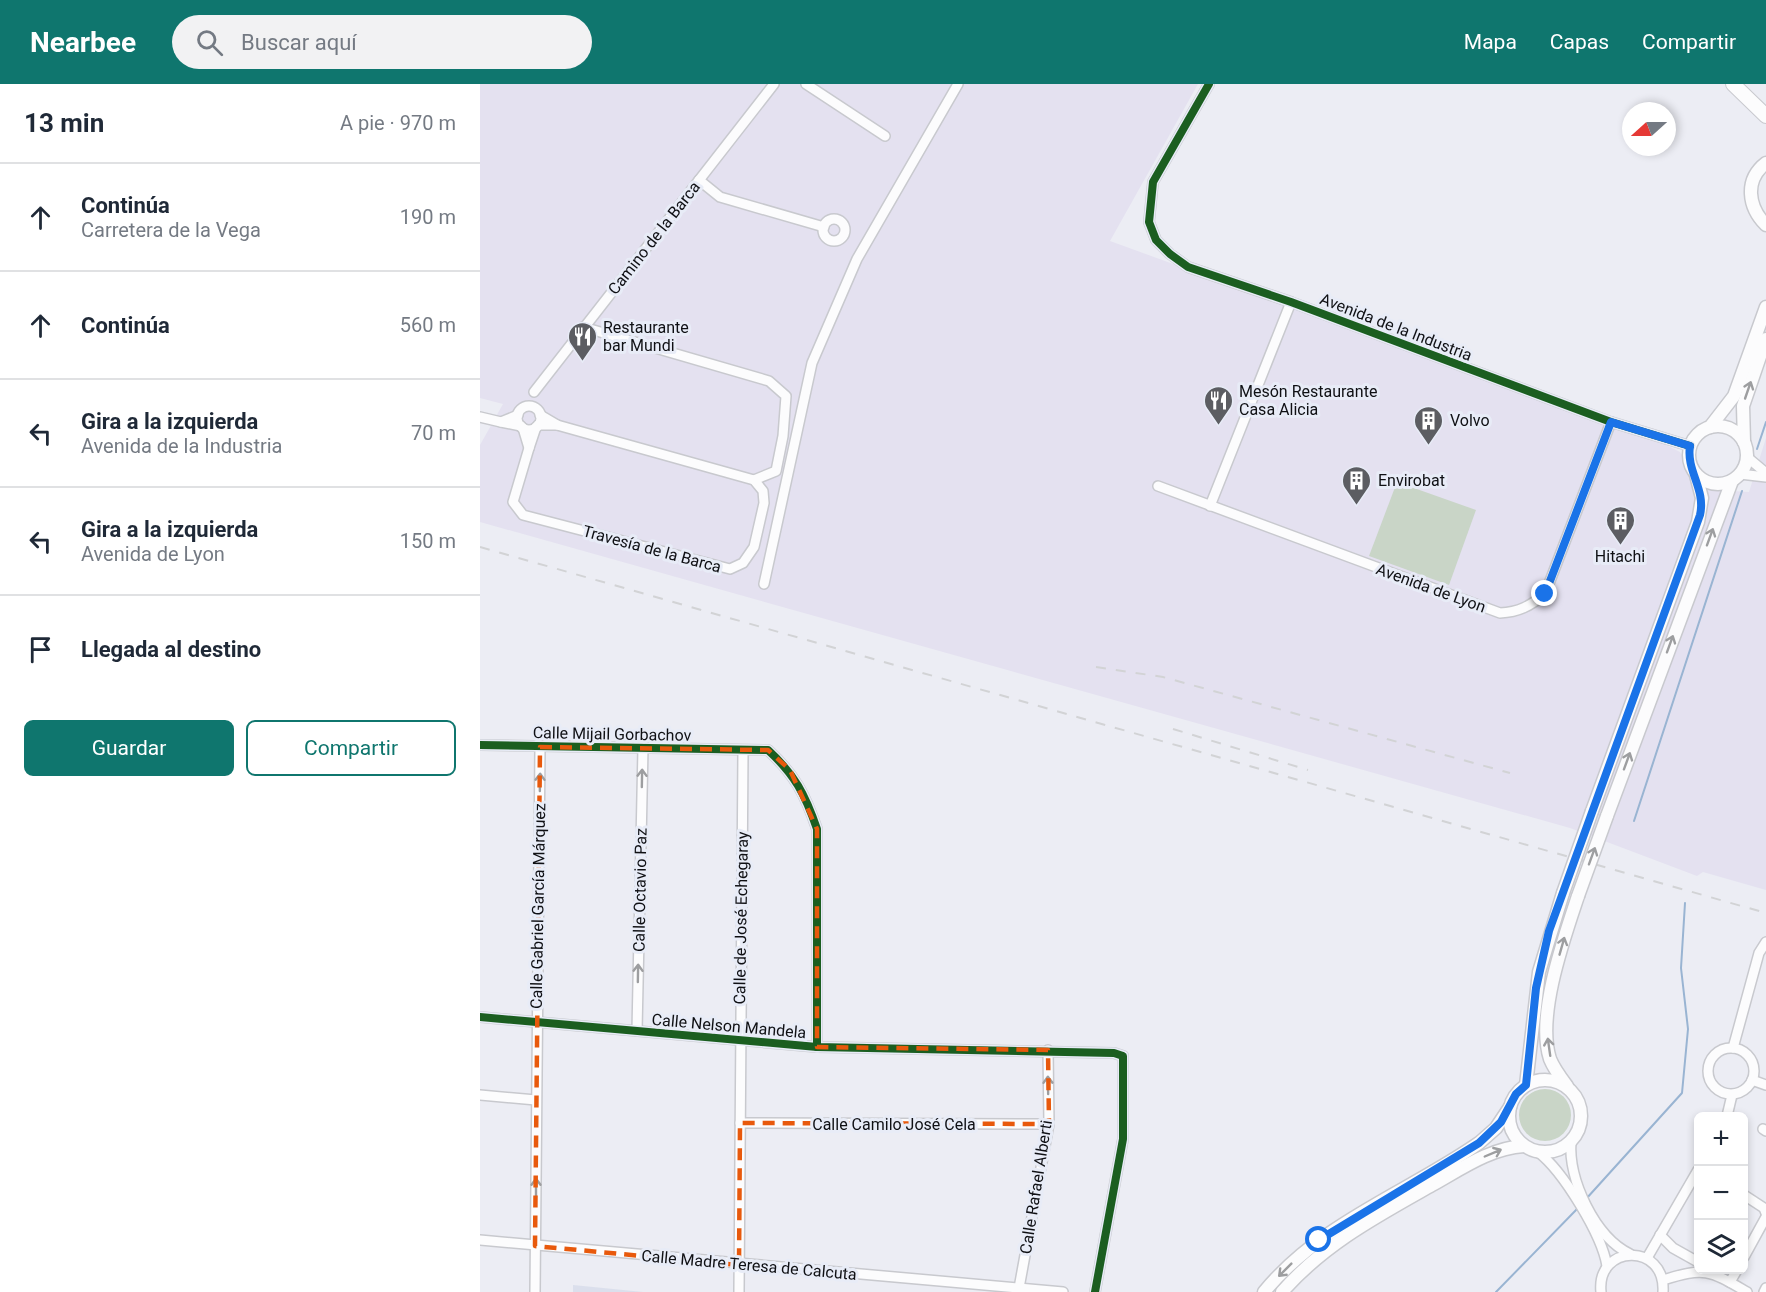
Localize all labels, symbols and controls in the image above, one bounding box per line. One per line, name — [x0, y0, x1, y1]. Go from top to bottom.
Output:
search box — [172, 15, 592, 69]
text: Nearbee — [30, 26, 136, 59]
icon: search — [193, 26, 226, 59]
text: Buscar aquí — [241, 30, 357, 55]
text: Mapa — [1464, 30, 1517, 54]
text: Capas — [1550, 30, 1609, 54]
text: Compartir — [1642, 30, 1736, 54]
north arrow — [1622, 102, 1676, 156]
text: 13 min — [24, 108, 104, 138]
text: A pie · 970 m — [340, 111, 456, 135]
street label: Camino de la Barca — [604, 178, 704, 298]
text: Continúa — [81, 193, 170, 218]
icon: ahead — [24, 201, 57, 234]
text: 190 m — [400, 205, 456, 229]
text: Carretera de la Vega — [81, 218, 261, 242]
street label: Avenida de la Industria — [1317, 289, 1475, 365]
icon: ahead — [24, 309, 57, 342]
text: Continúa — [81, 313, 170, 338]
text: 560 m — [400, 313, 456, 337]
place label: Restaurante bar Mundi — [603, 318, 689, 355]
restaurant icon: Restaurante bar Mundi — [566, 320, 598, 362]
one-way arrow — [1744, 381, 1755, 400]
place label: Mesón Restaurante Casa Alicia — [1239, 382, 1377, 419]
restaurant icon: Mesón Restaurante Casa Alicia — [1202, 384, 1234, 426]
building icon: Volvo — [1413, 404, 1445, 446]
text: Gira a la izquierda — [81, 409, 258, 434]
place label: Volvo — [1450, 411, 1490, 430]
icon: left — [24, 417, 57, 450]
text: 70 m — [411, 421, 456, 445]
text: Avenida de la Industria — [81, 434, 282, 458]
building icon: Envirobat — [1341, 464, 1373, 506]
place label: Envirobat — [1378, 471, 1445, 490]
building icon: Hitachi — [1604, 504, 1636, 546]
text: Gira a la izquierda — [81, 517, 258, 542]
street label: Travesía de la Barca — [581, 521, 723, 577]
icon: left — [24, 525, 57, 558]
one-way arrow — [1705, 528, 1716, 547]
text: 150 m — [400, 529, 456, 553]
text: Avenida de Lyon — [81, 542, 225, 566]
place label: Hitachi — [1595, 547, 1645, 566]
street label: Avenida de Lyon — [1374, 559, 1488, 617]
route end — [1531, 580, 1557, 606]
icon: arrive — [24, 633, 57, 666]
one-way arrow — [1666, 635, 1677, 653]
text: Llegada al destino — [81, 637, 261, 662]
button: Guardar — [24, 720, 234, 776]
button: Compartir — [246, 720, 456, 776]
street label: Calle Mijail Gorbachov — [533, 723, 692, 745]
one-way arrow — [1622, 752, 1633, 771]
one-way arrow — [636, 768, 648, 788]
one-way arrow — [534, 773, 546, 793]
street label: Calle Gabriel García Márquez — [527, 803, 549, 1009]
street label: Calle Octavio Paz — [629, 828, 651, 952]
street label: Calle de José Echegaray — [730, 831, 752, 1005]
one-way arrow — [1588, 847, 1599, 866]
one-way arrow — [1556, 937, 1568, 956]
one-way arrow — [632, 963, 644, 983]
street label: Calle Nelson Mandela — [651, 1010, 807, 1042]
one-way arrow — [1543, 1038, 1554, 1058]
one-way arrow — [1042, 1076, 1054, 1096]
map controls — [1694, 1112, 1748, 1274]
button: + — [1694, 1112, 1748, 1166]
street label: Calle Camilo José Cela — [812, 1115, 976, 1134]
street label: Calle Rafael Alberti — [1016, 1119, 1056, 1255]
one-way arrow — [1483, 1147, 1501, 1158]
button: − — [1694, 1166, 1748, 1220]
one-way arrow — [530, 1178, 542, 1198]
button: layers — [1694, 1220, 1748, 1274]
route start — [1305, 1226, 1331, 1252]
street label: Calle Madre Teresa de Calcuta — [641, 1246, 857, 1284]
one-way arrow — [1277, 1262, 1292, 1277]

